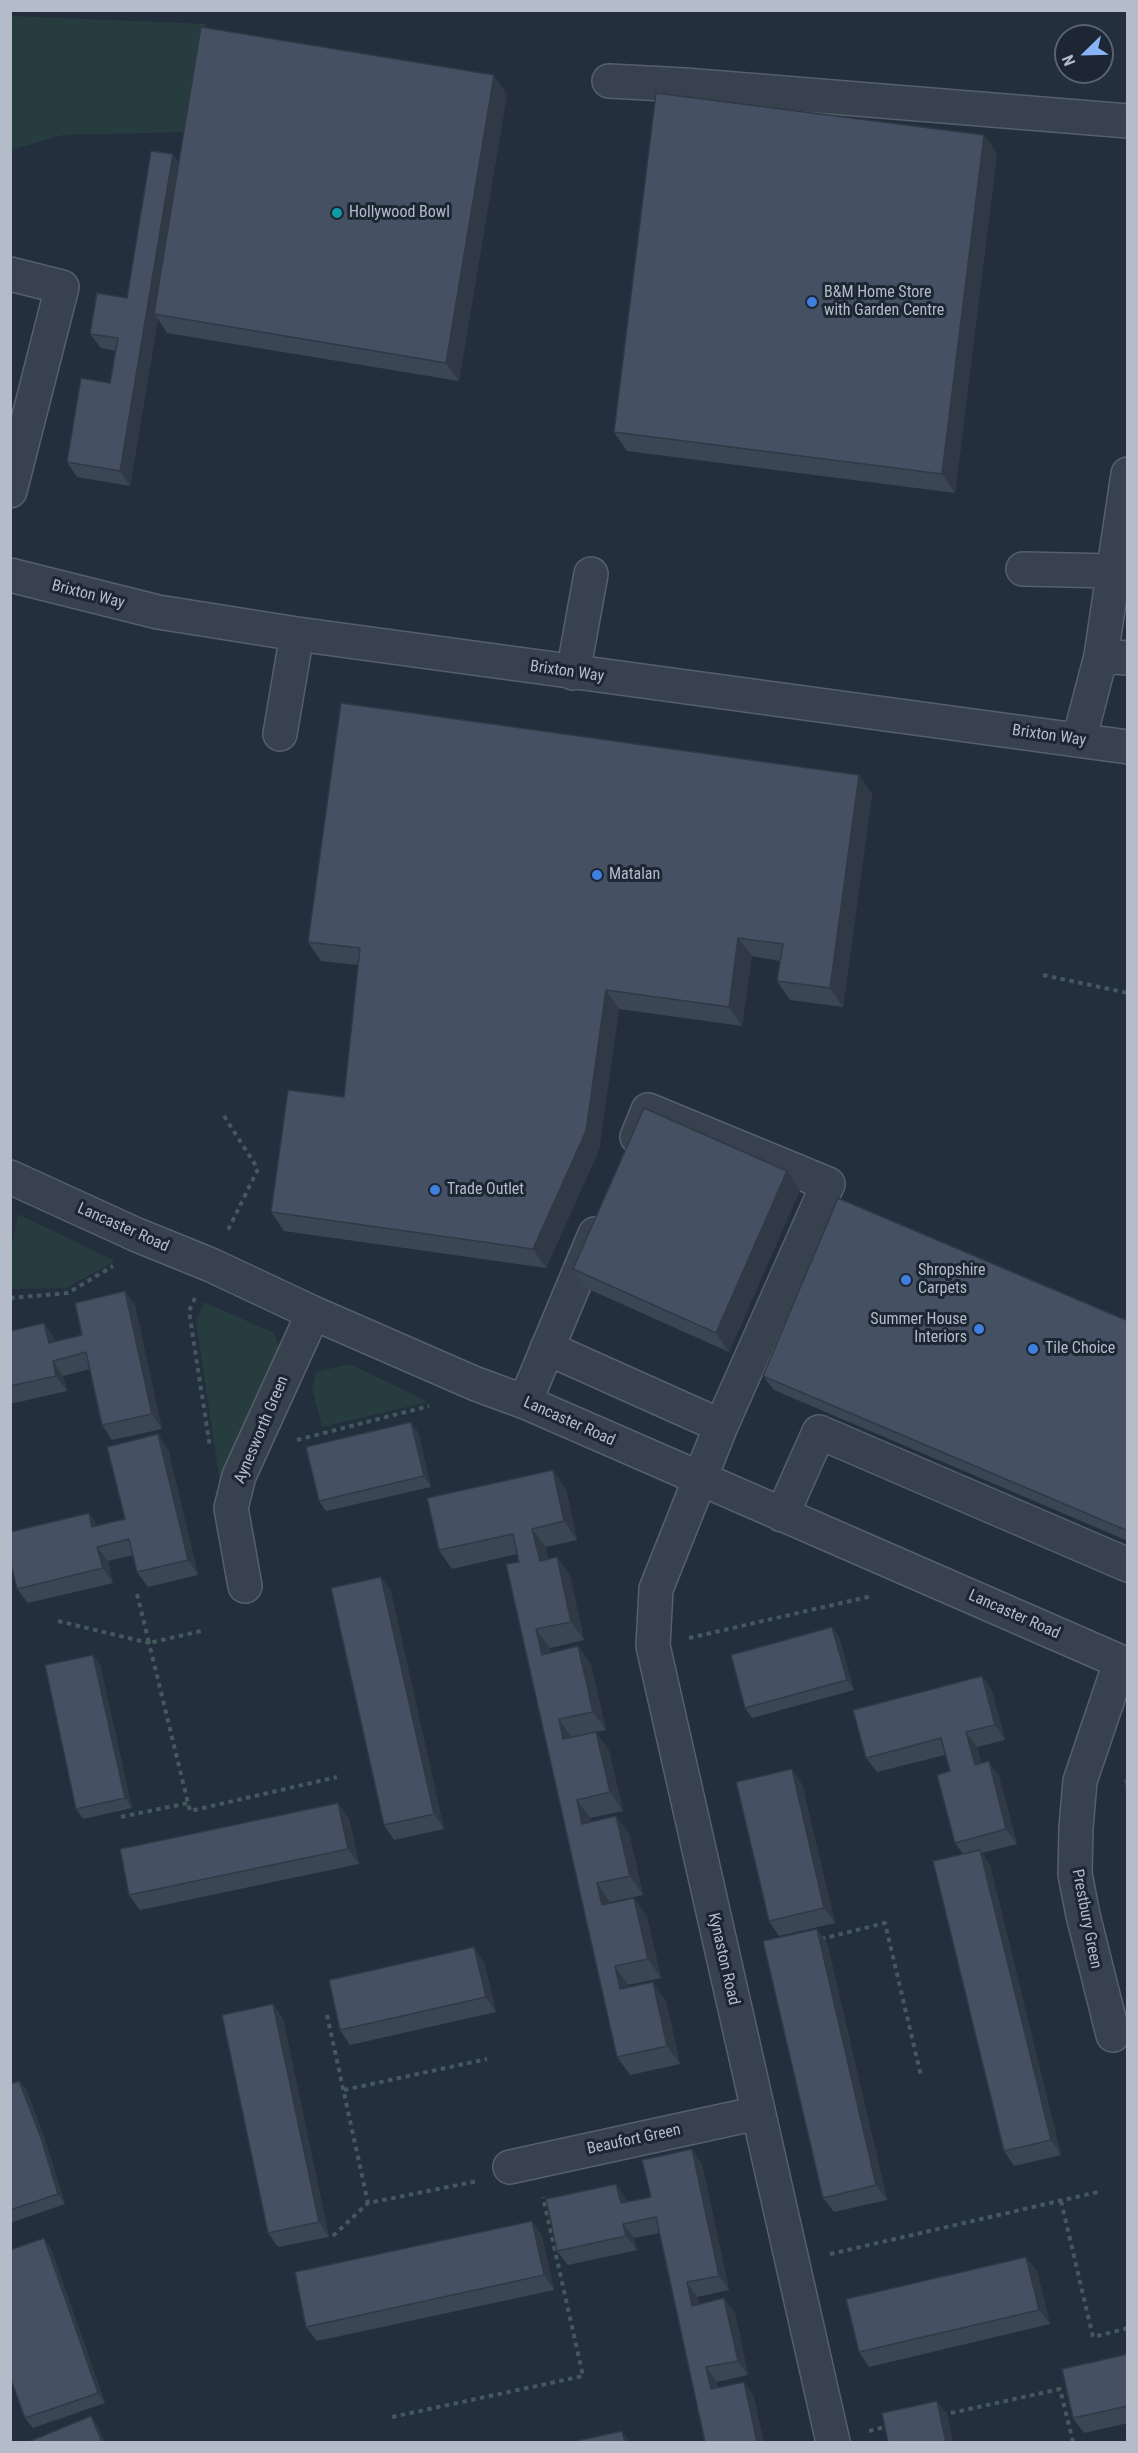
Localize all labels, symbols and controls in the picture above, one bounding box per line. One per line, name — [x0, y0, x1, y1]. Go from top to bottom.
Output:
north arrow — [1054, 24, 1114, 84]
text: N — [1058, 52, 1079, 69]
place label: Hollywood Bowl — [349, 203, 450, 223]
marker: Hollywood Bowl — [330, 206, 344, 220]
place label: B&M Home Store with Garden Centre — [824, 283, 944, 321]
marker: B&M Home Store with Garden Centre — [805, 295, 819, 309]
street label: Brixton Way — [50, 577, 126, 613]
street label: Brixton Way — [529, 657, 605, 687]
street label: Brixton Way — [1011, 721, 1087, 751]
place label: Matalan — [609, 865, 660, 885]
marker: Matalan — [590, 868, 604, 882]
place label: Trade Outlet — [447, 1180, 524, 1200]
marker: Trade Outlet — [428, 1183, 442, 1197]
street label: Lancaster Road — [74, 1199, 172, 1257]
place label: Shropshire Carpets — [918, 1261, 986, 1299]
marker: Shropshire Carpets — [899, 1273, 913, 1287]
place label: Summer House Interiors — [870, 1310, 967, 1348]
marker: Summer House Interiors — [972, 1322, 986, 1336]
place label: Tile Choice — [1045, 1339, 1115, 1359]
marker: Tile Choice — [1026, 1342, 1040, 1356]
street label: Aynesworth Green — [231, 1373, 293, 1487]
street label: Lancaster Road — [520, 1393, 618, 1451]
street label: Lancaster Road — [965, 1586, 1063, 1644]
street label: Prestbury Green — [1067, 1868, 1105, 1970]
street label: Kynaston Road — [703, 1911, 743, 2007]
street label: Beaufort Green — [585, 2121, 683, 2159]

